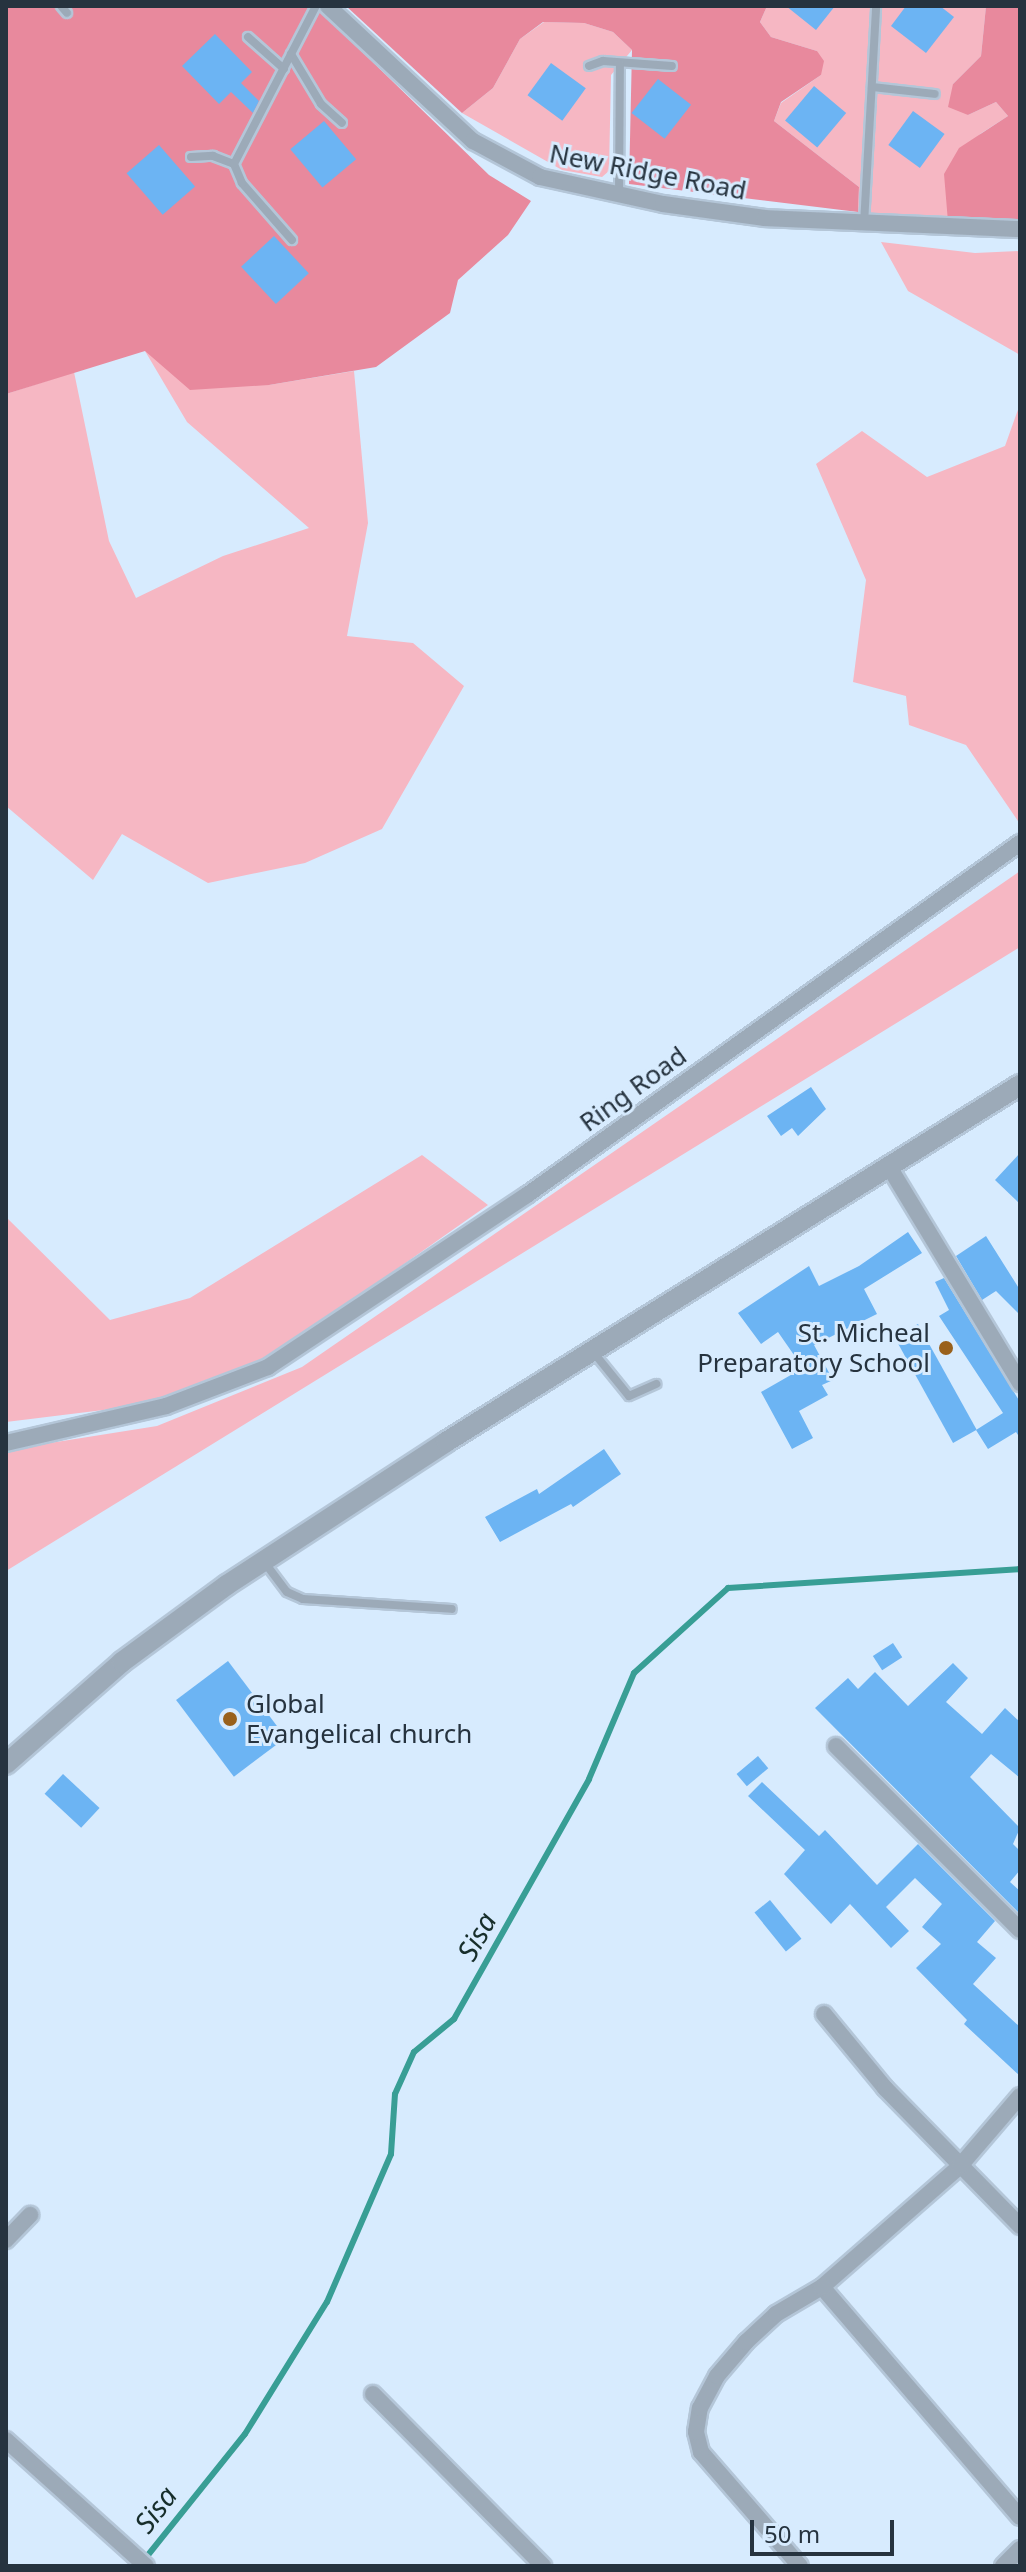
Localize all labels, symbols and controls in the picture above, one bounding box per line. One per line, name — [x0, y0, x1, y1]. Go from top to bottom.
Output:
street label: New Ridge Road — [547, 138, 749, 206]
street label: Ring Road — [574, 1040, 692, 1138]
place label: St. Micheal Preparatory School — [697, 1317, 930, 1378]
marker: St. Micheal Preparatory School — [937, 1339, 955, 1357]
place label: Global Evangelical church — [246, 1688, 472, 1750]
marker: Global Evangelical church — [221, 1710, 239, 1728]
water label: Sisa — [449, 1906, 503, 1966]
water label: Sisa — [127, 2479, 183, 2539]
scale bar — [754, 2504, 898, 2554]
text: 50 m — [764, 2517, 820, 2550]

